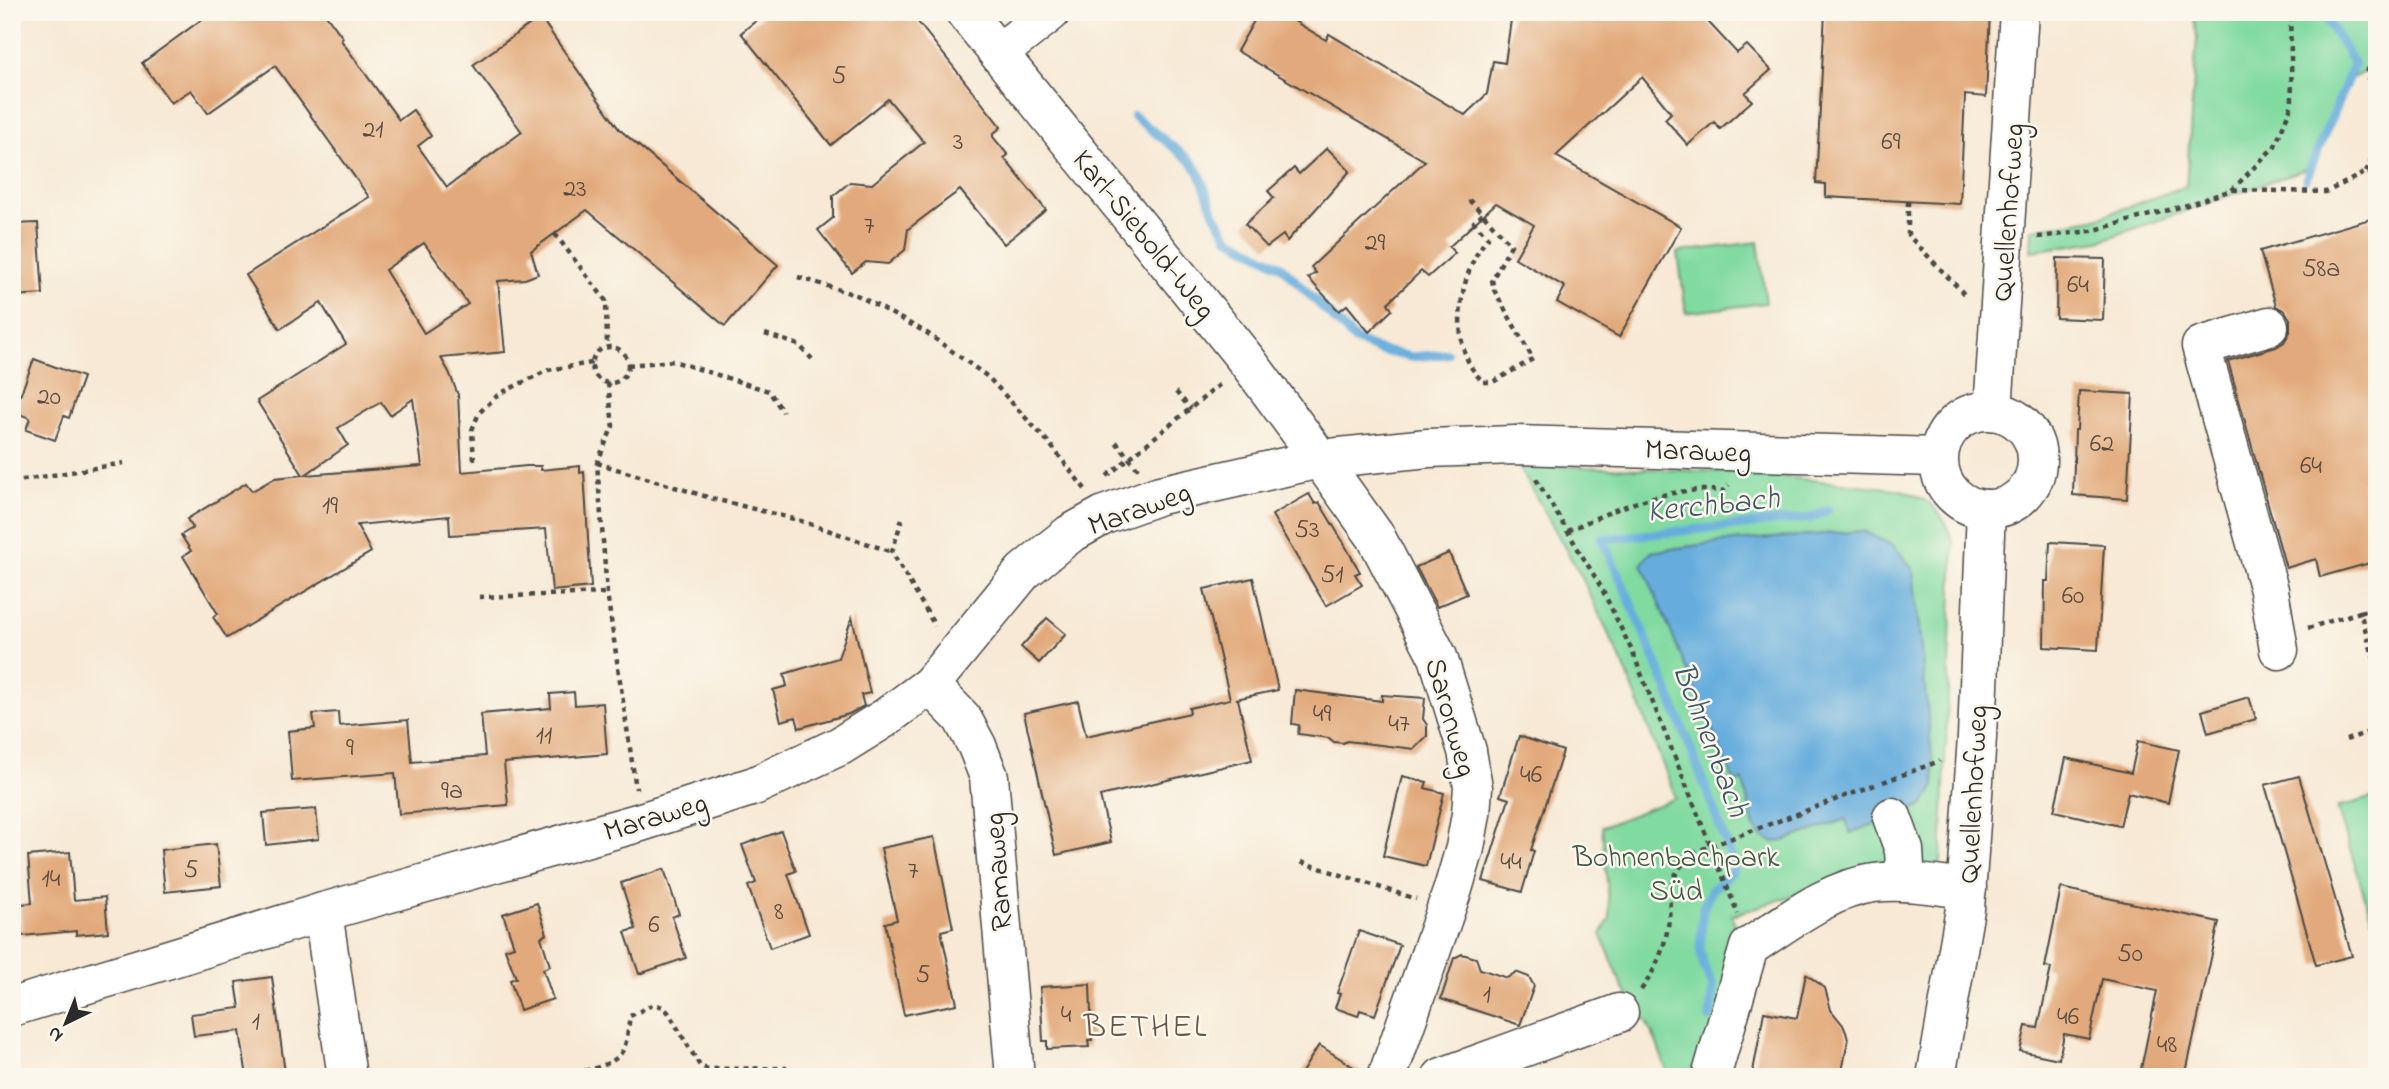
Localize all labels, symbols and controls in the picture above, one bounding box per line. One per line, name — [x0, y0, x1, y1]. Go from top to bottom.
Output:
house number: 5 — [832, 58, 847, 96]
house number: 21 — [362, 112, 384, 150]
street label: Quellenhofweg — [1982, 122, 2038, 303]
house number: 3 — [953, 124, 963, 162]
house number: 69 — [1881, 124, 1901, 162]
street label: Karl-Siebold-Weg — [1060, 141, 1225, 331]
house number: 23 — [563, 171, 587, 209]
house number: 7 — [864, 208, 875, 246]
house number: 29 — [1365, 225, 1386, 263]
house number: 58a — [2302, 251, 2340, 289]
house number: 64 — [2067, 267, 2089, 305]
house number: 20 — [37, 379, 61, 417]
house number: 62 — [2090, 426, 2114, 464]
street label: Maraweg — [1644, 429, 1752, 477]
house number: 64 — [2300, 448, 2322, 486]
street label: Maraweg — [1082, 472, 1198, 550]
water label: Kerchbach — [1645, 476, 1783, 537]
house number: 19 — [322, 488, 338, 526]
house number: 53 — [1294, 512, 1320, 550]
house number: 51 — [1320, 557, 1344, 595]
house number: 60 — [2062, 578, 2084, 616]
street label: Saronweg — [1411, 653, 1487, 782]
water label: Bohnenbach — [1658, 656, 1760, 825]
house number: 49 — [1313, 696, 1331, 734]
street label: Quellenhofweg — [1948, 704, 2002, 884]
house number: 47 — [1388, 706, 1410, 744]
house number: 11 — [536, 718, 552, 756]
house number: 9 — [346, 730, 354, 768]
house number: 46 — [1520, 757, 1542, 795]
house number: 9a — [441, 773, 463, 811]
street label: Maraweg — [599, 782, 713, 855]
street label: Ramaweg — [974, 811, 1026, 933]
park label: Bohnenbachpark Süd — [1572, 837, 1780, 915]
house number: 44 — [1500, 844, 1522, 882]
house number: 5 — [184, 852, 199, 890]
house number: 7 — [908, 853, 919, 891]
house number: 14 — [42, 861, 61, 899]
house number: 8 — [774, 894, 784, 932]
house number: 6 — [648, 907, 660, 945]
house number: 50 — [2117, 936, 2143, 974]
house number: 5 — [916, 957, 931, 995]
house number: 1 — [1483, 977, 1491, 1015]
north arrow — [32, 988, 102, 1058]
house number: 4 — [1061, 997, 1072, 1035]
house number: 46 — [2057, 999, 2079, 1037]
house number: 1 — [252, 1004, 260, 1042]
district label: BETHEL — [1083, 1004, 1208, 1052]
text: N — [42, 1019, 70, 1048]
house number: 48 — [2157, 1027, 2177, 1065]

